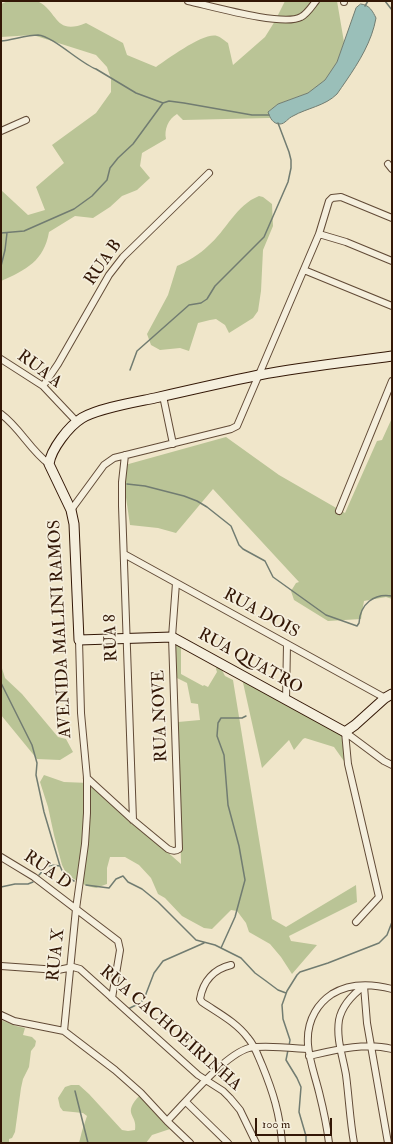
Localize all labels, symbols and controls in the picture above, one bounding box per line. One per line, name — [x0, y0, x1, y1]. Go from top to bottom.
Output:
street label: RUA B — [81, 236, 127, 290]
street label: RUA A — [13, 347, 65, 393]
street label: AVENIDA MALINI RAMOS — [45, 519, 77, 739]
street label: RUA DOIS — [219, 585, 303, 643]
street label: RUA 8 — [101, 614, 123, 662]
street label: RUA QUATRO — [194, 625, 306, 699]
street label: RUA NOVE — [149, 669, 173, 763]
street label: RUA D — [19, 847, 75, 895]
street label: RUA X — [44, 928, 70, 982]
street label: RUA CACHOEIRINHA — [95, 962, 245, 1096]
scale bar — [257, 1110, 334, 1136]
text: 100 m — [262, 1117, 290, 1132]

